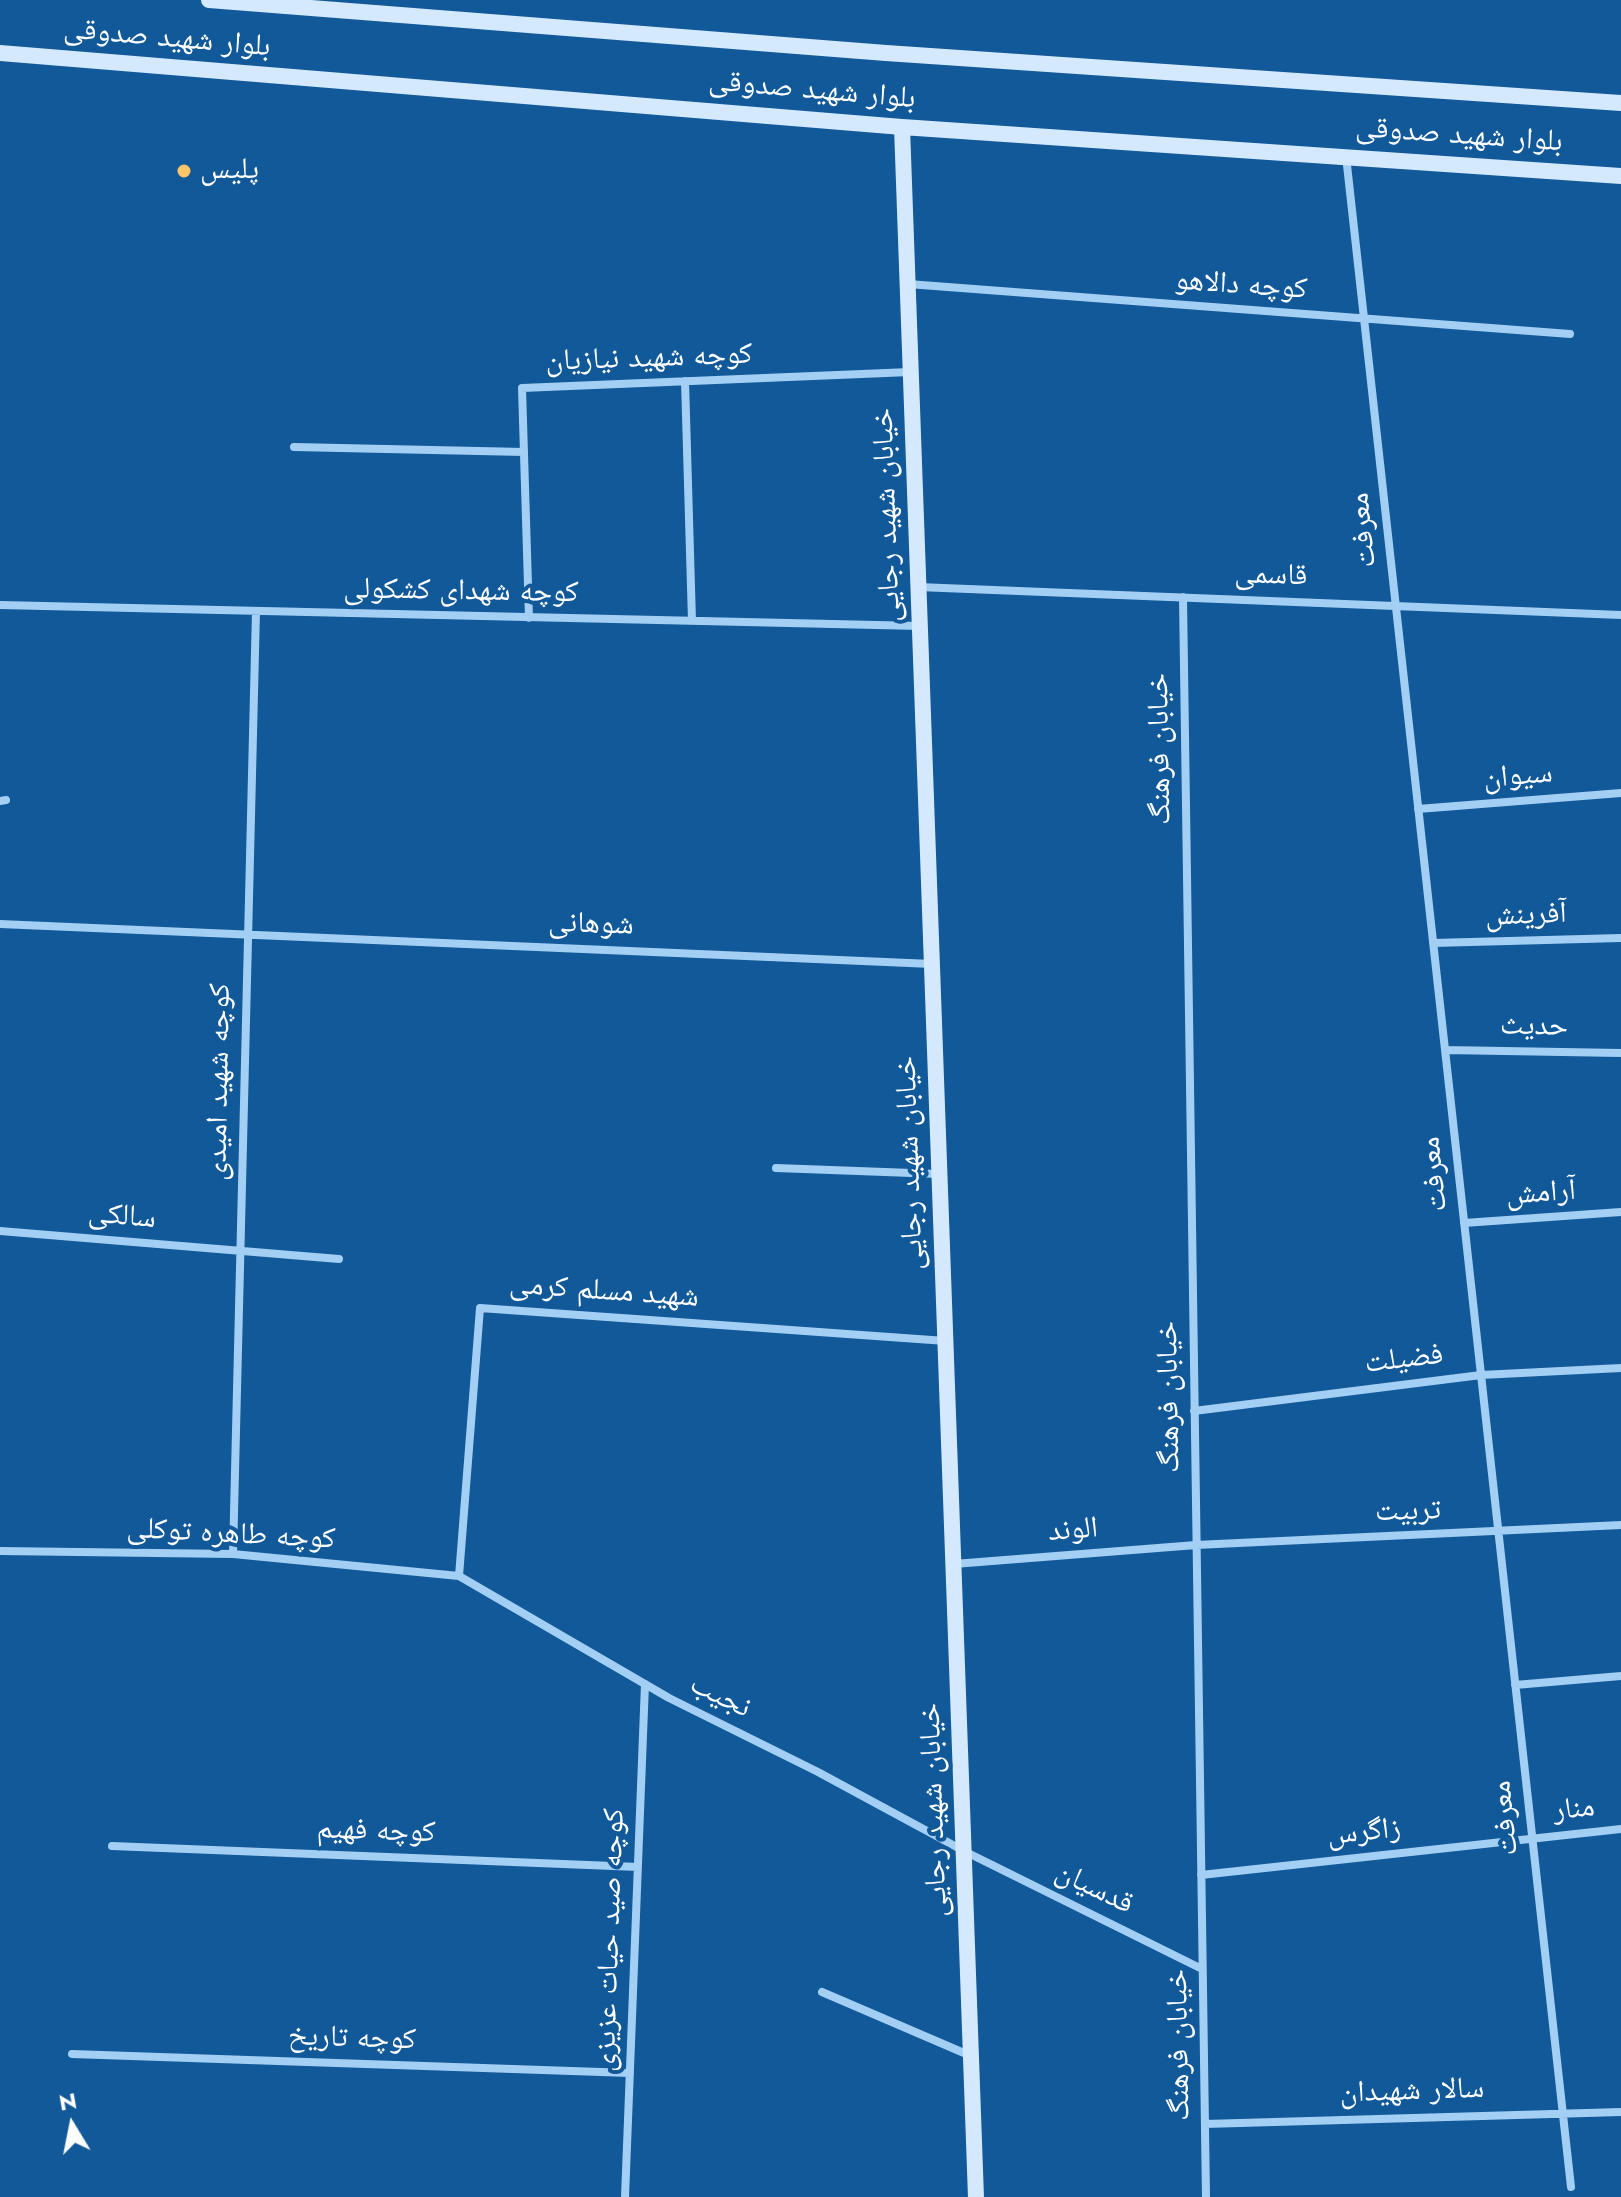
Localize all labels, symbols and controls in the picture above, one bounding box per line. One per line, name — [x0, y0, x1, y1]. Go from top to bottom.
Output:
street label: بلوار شهید صدوقی — [62, 12, 272, 66]
street label: بلوار شهید صدوقی — [707, 64, 917, 118]
street label: بلوار شهید صدوقی — [1354, 111, 1564, 161]
place label: پلیس — [200, 153, 259, 189]
marker: پلیس — [175, 162, 193, 180]
street label: کوچه دالاهو — [1174, 263, 1308, 309]
street label: کوچه شهید نیازیان — [545, 337, 753, 381]
street label: خیابان شهید رجایی — [866, 407, 910, 623]
street label: معرفت — [1342, 491, 1386, 569]
street label: قاسمی — [1234, 557, 1308, 595]
street label: کوچه شهدای کشکولی — [343, 572, 579, 612]
street label: خیابان فرهنگ — [1142, 673, 1180, 825]
street label: سیوان — [1482, 756, 1554, 798]
street label: آفرینش — [1485, 897, 1567, 935]
street label: شوهانی — [548, 906, 634, 944]
street label: کوچه شهید امیدی — [200, 983, 240, 1181]
street label: حدیث — [1500, 1008, 1568, 1046]
street label: خیابان شهید رجایی — [889, 1055, 933, 1271]
street label: معرفت — [1413, 1135, 1457, 1213]
street label: آرامش — [1505, 1174, 1577, 1214]
street label: سالکی — [87, 1196, 157, 1238]
street label: شهید مسلم کرمی — [508, 1267, 700, 1317]
street label: خیابان فرهنگ — [1151, 1321, 1189, 1473]
street label: فضیلت — [1363, 1337, 1445, 1383]
street label: تربیت — [1374, 1493, 1442, 1531]
street label: الوند — [1047, 1511, 1099, 1551]
street label: کوچه طاهره توکلی — [126, 1512, 336, 1558]
street label: نجیب — [684, 1667, 756, 1727]
street label: خیابان شهید رجایی — [913, 1702, 957, 1918]
street label: معرفت — [1484, 1779, 1528, 1857]
street label: منار — [1551, 1790, 1597, 1830]
street label: کوچه صید حیات عزیزی — [588, 1808, 634, 2072]
street label: زاگرس — [1325, 1811, 1403, 1855]
street label: کوچه فهیم — [316, 1812, 436, 1852]
street label: قدسیان — [1049, 1855, 1139, 1923]
street label: خیابان فرهنگ — [1161, 1969, 1199, 2121]
street label: کوچه تاریخ — [287, 2019, 417, 2059]
street label: سالار شهیدان — [1339, 2071, 1485, 2113]
text: N — [56, 2084, 79, 2119]
north arrow — [32, 2085, 112, 2165]

